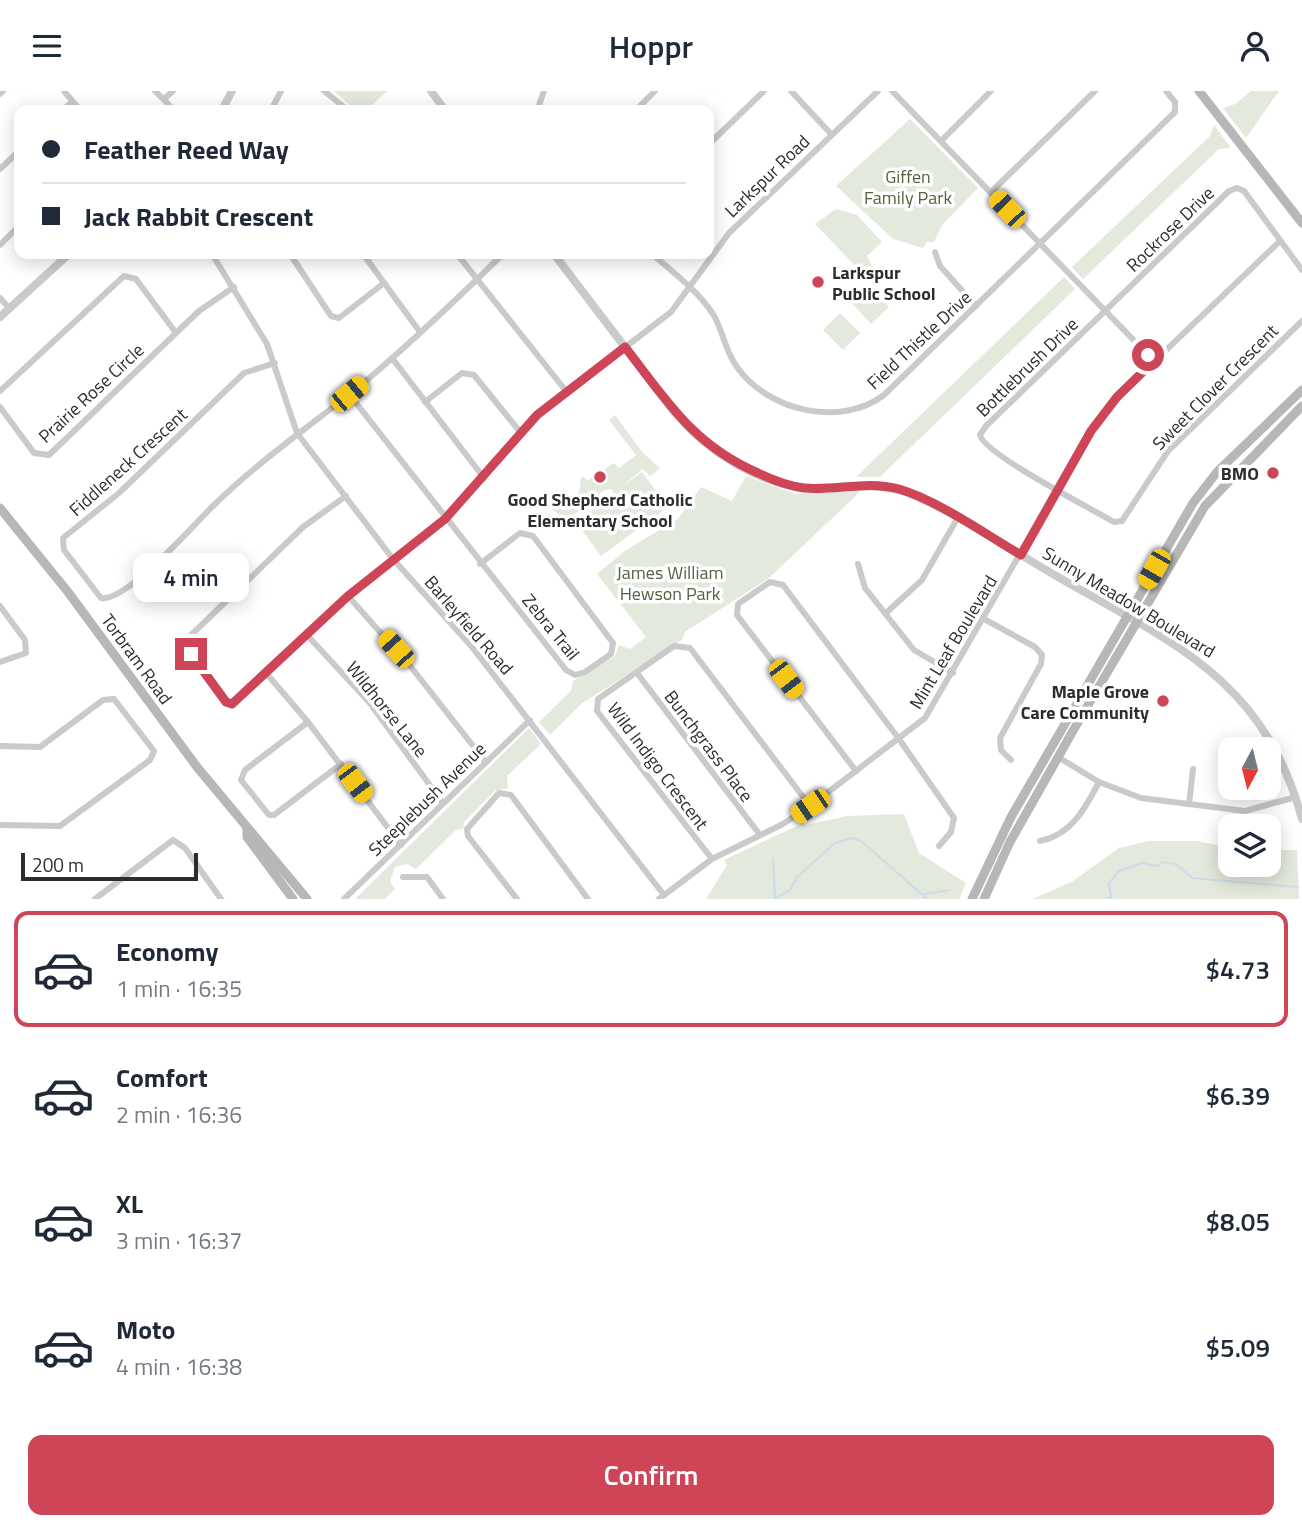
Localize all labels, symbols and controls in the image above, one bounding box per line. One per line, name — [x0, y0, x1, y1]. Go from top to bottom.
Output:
text: Hoppr — [609, 22, 693, 70]
icon: menu — [28, 27, 66, 65]
icon: person — [1236, 27, 1274, 65]
street label: Larkspur Road — [718, 128, 816, 224]
text: Feather Reed Way — [84, 130, 289, 169]
park label: Giffen Family Park — [864, 163, 952, 211]
street label: Rockrose Drive — [1120, 180, 1220, 278]
car — [985, 187, 1030, 231]
text: Jack Rabbit Crescent — [84, 197, 313, 236]
place label: Larkspur Public School — [832, 259, 936, 307]
marker: Larkspur Public School — [810, 274, 826, 290]
street label: Field Thistle Drive — [861, 284, 977, 396]
street label: Bottlebrush Drive — [970, 311, 1084, 423]
street label: Sweet Clover Crescent — [1146, 317, 1285, 456]
street label: Prairie Rose Circle — [32, 337, 150, 449]
route start — [1132, 339, 1164, 371]
car — [327, 372, 372, 416]
street label: Fiddleneck Crescent — [63, 401, 194, 523]
place label: BMO — [1221, 460, 1259, 487]
marker: BMO — [1265, 465, 1281, 481]
marker: Good Shepherd Catholic Elementary School — [592, 469, 608, 485]
place label: Good Shepherd Catholic Elementary School — [508, 486, 692, 534]
street label: Sunny Meadow Boulevard — [1038, 540, 1220, 664]
car — [1135, 546, 1174, 592]
callout: 4 min — [133, 553, 249, 601]
park label: James William Hewson Park — [617, 559, 723, 607]
text: 4 min — [163, 560, 219, 595]
street label: Barleyfield Road — [418, 569, 520, 681]
street label: Mint Leaf Boulevard — [902, 570, 1004, 714]
street label: Zebra Trail — [516, 588, 586, 666]
street label: Torbram Road — [95, 608, 179, 710]
car — [375, 626, 418, 672]
route end — [175, 638, 207, 670]
street label: Wildhorse Lane — [340, 655, 434, 763]
car — [765, 656, 808, 702]
place label: Maple Grove Care Community — [1021, 678, 1149, 726]
street label: Bunchgrass Place — [658, 684, 760, 808]
marker: Maple Grove Care Community — [1155, 693, 1171, 709]
street label: Wild Indigo Crescent — [601, 696, 715, 836]
street label: Steeplebush Avenue — [362, 736, 492, 862]
north arrow — [1218, 737, 1281, 800]
map controls — [1218, 737, 1281, 877]
car — [334, 760, 377, 806]
car — [787, 786, 834, 826]
button: layers — [1218, 814, 1281, 877]
scale bar — [21, 850, 198, 882]
text: 200 m — [32, 850, 84, 879]
text: Economy — [116, 932, 218, 971]
icon: car — [32, 938, 95, 1001]
text: $4.73 — [1206, 950, 1270, 989]
text: 1 min · 16:35 — [116, 971, 242, 1006]
text: Comfort — [116, 1058, 208, 1097]
icon: car — [32, 1064, 95, 1127]
text: $6.39 — [1206, 1076, 1270, 1115]
text: 2 min · 16:36 — [116, 1097, 242, 1132]
text: XL — [116, 1184, 143, 1223]
icon: car — [32, 1190, 95, 1253]
text: $8.05 — [1206, 1202, 1270, 1241]
text: 3 min · 16:37 — [116, 1223, 242, 1258]
text: Moto — [116, 1310, 175, 1349]
icon: car — [32, 1316, 95, 1379]
text: $5.09 — [1206, 1328, 1270, 1367]
text: 4 min · 16:38 — [116, 1349, 242, 1384]
button: Confirm — [28, 1435, 1274, 1515]

